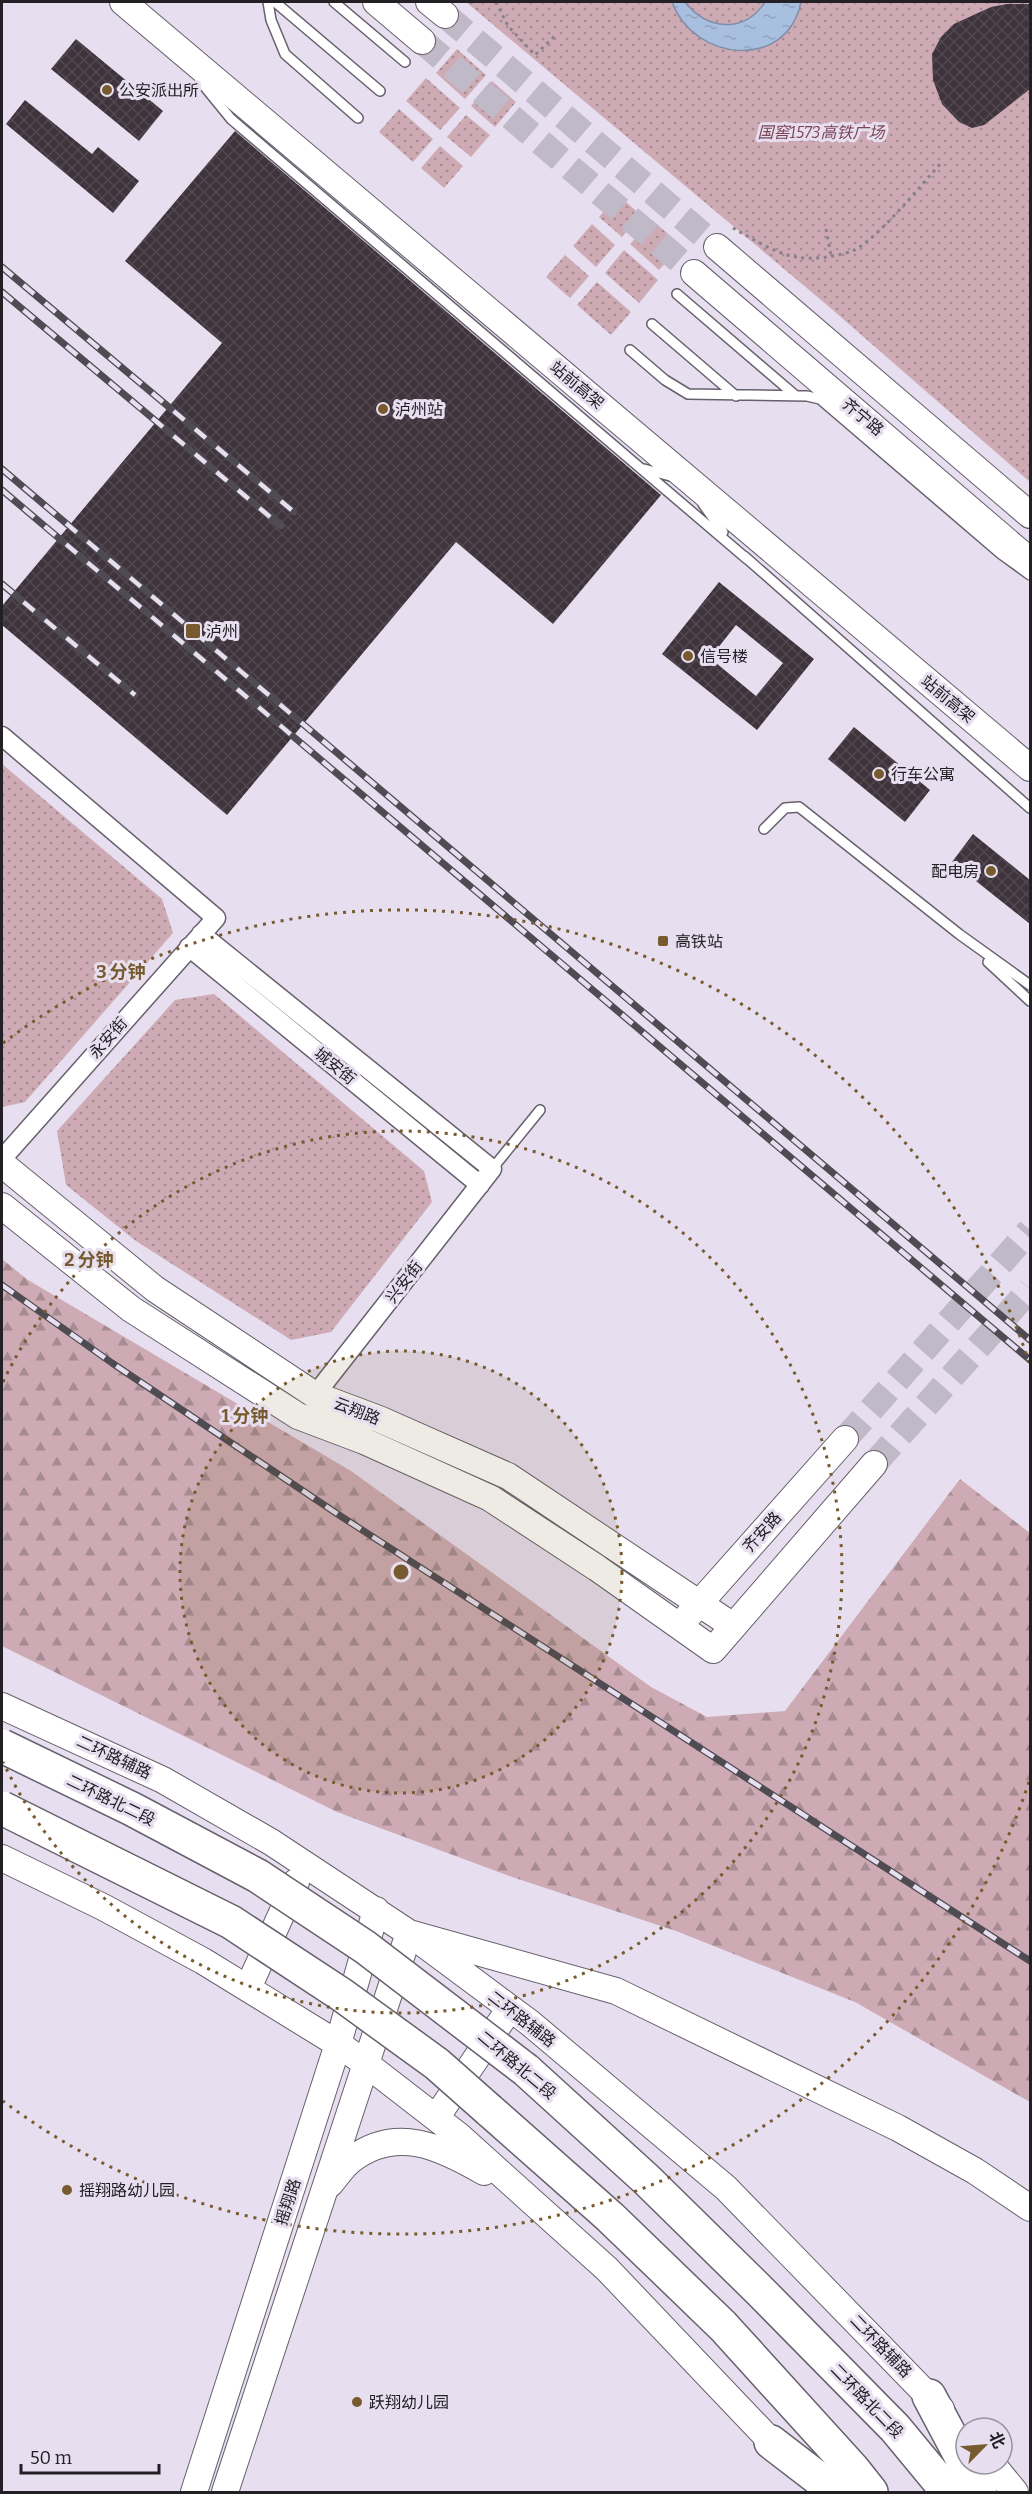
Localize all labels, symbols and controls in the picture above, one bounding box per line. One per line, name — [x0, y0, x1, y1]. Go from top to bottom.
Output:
place label: 公安派出所 — [119, 81, 199, 100]
marker: 公安派出所 — [100, 83, 114, 97]
park label: 国窖1573高铁广场 — [758, 123, 886, 142]
street label: 站前高架 — [546, 357, 608, 413]
street label: 齐宁路 — [839, 394, 887, 440]
place label: 泸州站 — [395, 400, 443, 419]
marker: 泸州站 — [376, 402, 390, 416]
marker: 泸州 — [184, 622, 202, 640]
place label: 泸州 — [206, 622, 238, 641]
place label: 信号楼 — [700, 647, 748, 666]
marker: 信号楼 — [681, 649, 695, 663]
street label: 站前高架 — [917, 671, 979, 727]
place label: 行车公寓 — [891, 765, 955, 784]
marker: 行车公寓 — [872, 767, 886, 781]
place label: 配电房 — [931, 862, 979, 881]
marker: 配电房 — [984, 864, 998, 878]
place label: 高铁站 — [675, 932, 723, 951]
marker: 高铁站 — [656, 934, 670, 948]
text: 3 分钟 — [96, 961, 146, 983]
street label: 永安街 — [85, 1014, 131, 1062]
street label: 城安街 — [310, 1044, 360, 1088]
text: 2 分钟 — [64, 1249, 114, 1271]
street label: 兴安街 — [382, 1257, 426, 1307]
street label: 云翔路 — [331, 1394, 383, 1428]
text: 1 分钟 — [221, 1405, 269, 1427]
street label: 齐安路 — [739, 1508, 785, 1556]
centre of rings — [391, 1562, 411, 1582]
street label: 二环路辅路 — [74, 1731, 154, 1783]
street label: 二环路北二段 — [64, 1770, 158, 1830]
street label: 二环路辅路 — [485, 1987, 559, 2051]
street label: 二环路北二段 — [474, 2027, 560, 2103]
street label: 摇翔路 — [272, 2176, 304, 2228]
place label: 摇翔路幼儿园 — [79, 2181, 175, 2200]
marker: 摇翔路幼儿园 — [60, 2183, 74, 2197]
street label: 二环路辅路 — [846, 2311, 916, 2381]
street label: 二环路北二段 — [827, 2360, 907, 2442]
place label: 跃翔幼儿园 — [369, 2393, 449, 2412]
marker: 跃翔幼儿园 — [350, 2395, 364, 2409]
north arrow — [954, 2416, 1014, 2476]
text: 北 — [985, 2429, 1009, 2451]
scale bar — [21, 2437, 159, 2475]
text: 50 m — [30, 2447, 72, 2469]

